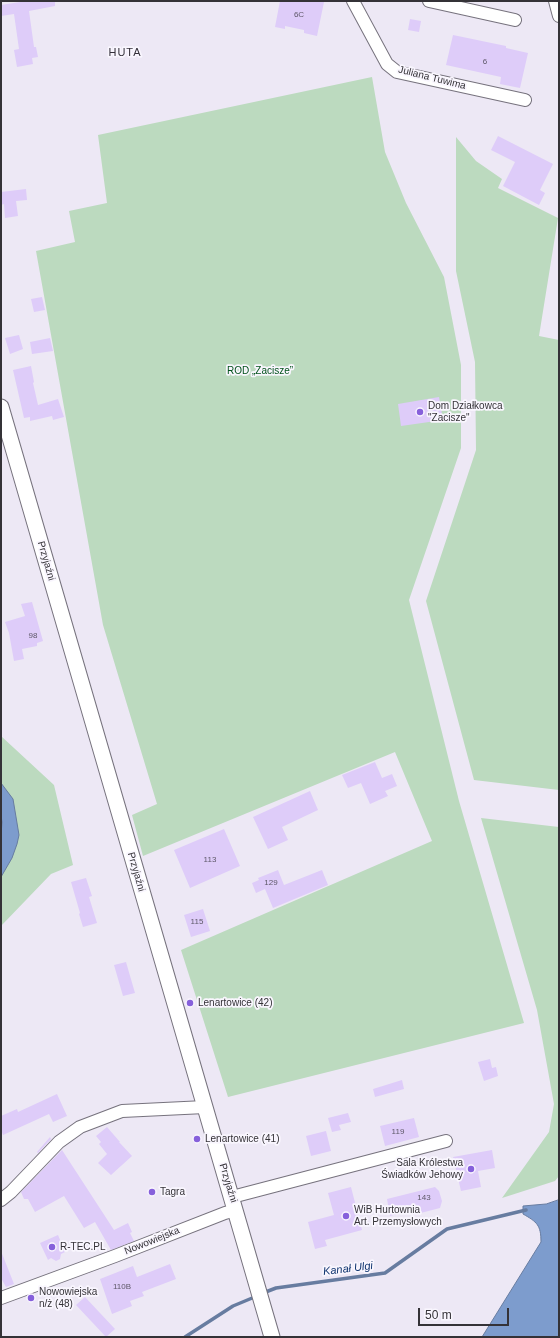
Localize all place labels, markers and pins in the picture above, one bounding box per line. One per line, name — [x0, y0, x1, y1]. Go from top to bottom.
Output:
place label: Dom Działkowca "Zacisze" — [428, 400, 502, 424]
marker: Dom Działkowca "Zacisze" — [415, 407, 425, 417]
place label: Lenartowice (42) — [198, 997, 272, 1009]
marker: Lenartowice (42) — [185, 998, 195, 1008]
place label: Lenartowice (41) — [205, 1133, 279, 1145]
marker: Lenartowice (41) — [192, 1134, 202, 1144]
place label: Sala Królestwa Świadków Jehowy — [381, 1157, 463, 1180]
marker: Sala Królestwa Świadków Jehowy — [466, 1164, 476, 1174]
place label: Tagra — [160, 1186, 185, 1198]
marker: Tagra — [147, 1187, 157, 1197]
place label: WiB Hurtownia Art. Przemysłowych — [354, 1204, 442, 1228]
marker: WiB Hurtownia Art. Przemysłowych — [341, 1211, 351, 1221]
place label: R-TEC.PL — [60, 1241, 106, 1253]
marker: R-TEC.PL — [47, 1242, 57, 1252]
place label: Nowowiejska n/ż (48) — [39, 1286, 97, 1310]
marker: Nowowiejska n/ż (48) — [26, 1293, 36, 1303]

